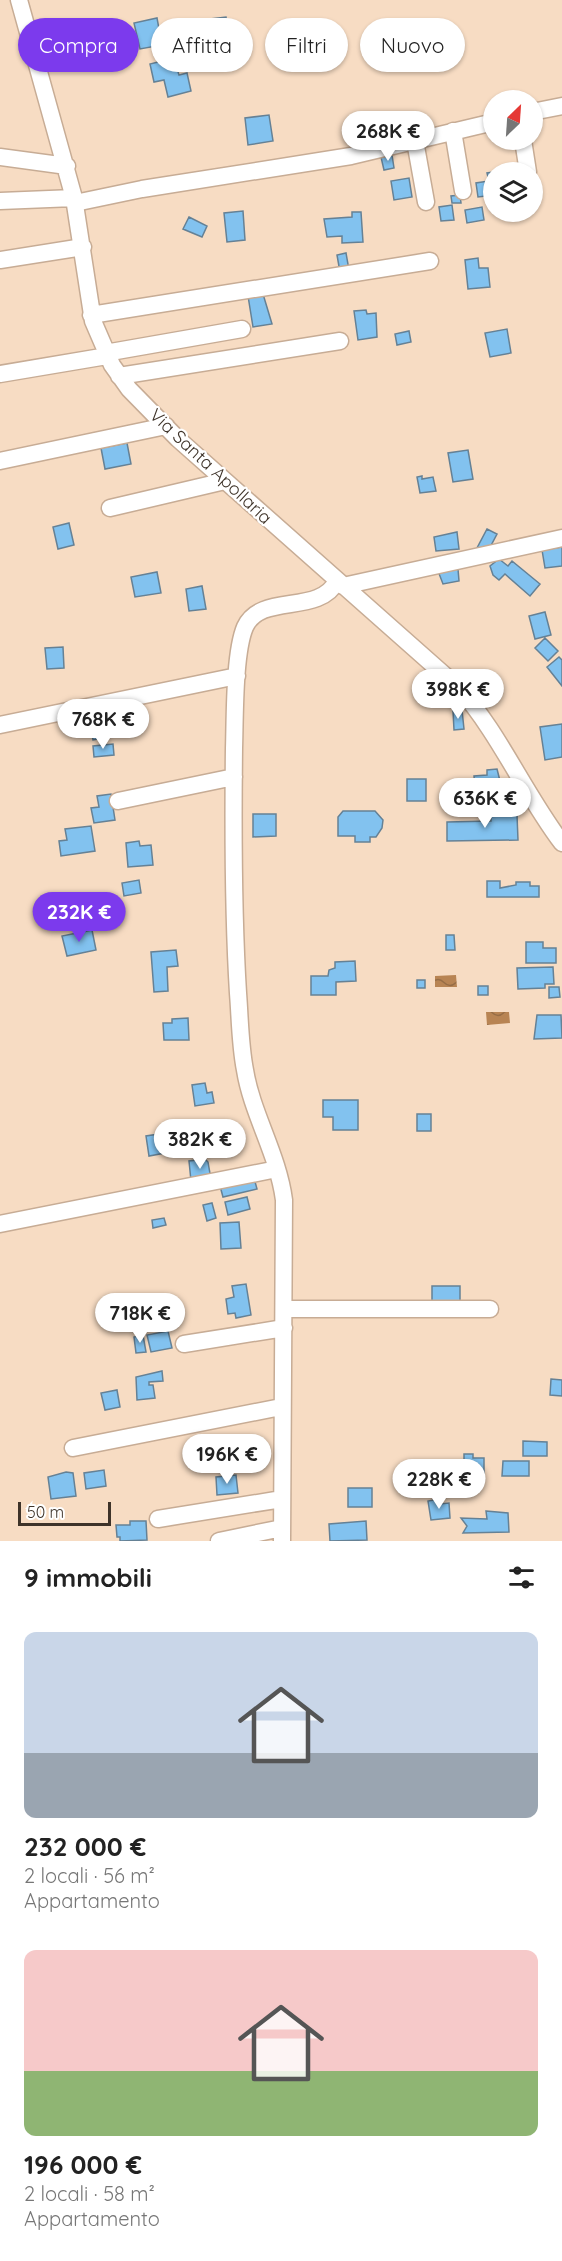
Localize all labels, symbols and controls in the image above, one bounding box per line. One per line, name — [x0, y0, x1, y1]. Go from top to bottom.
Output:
chip: Compra — [18, 18, 139, 72]
chip: Affitta — [151, 18, 253, 72]
chip: Filtri — [265, 18, 348, 72]
chip: Nuovo — [360, 18, 465, 72]
north arrow — [483, 90, 543, 150]
map controls — [483, 90, 543, 222]
pin: 268K € — [339, 111, 437, 162]
text: 268K € — [356, 118, 420, 143]
button: layers — [483, 162, 543, 222]
street label: Via Santa Apollaria — [145, 403, 277, 529]
pin: 398K € — [409, 669, 507, 720]
text: 398K € — [426, 676, 490, 701]
pin: 768K € — [54, 699, 152, 750]
text: 768K € — [71, 706, 135, 731]
pin: 636K € — [436, 778, 534, 829]
text: 636K € — [453, 785, 517, 810]
pin: 232K € — [30, 892, 128, 943]
text: 232K € — [47, 899, 111, 924]
pin: 382K € — [151, 1119, 249, 1170]
text: 382K € — [168, 1126, 232, 1151]
pin: 718K € — [91, 1293, 189, 1344]
text: 718K € — [109, 1300, 171, 1325]
pin: 196K € — [178, 1434, 276, 1485]
text: 196K € — [196, 1441, 258, 1466]
pin: 228K € — [390, 1459, 488, 1510]
text: 228K € — [407, 1466, 471, 1491]
scale bar — [18, 1499, 111, 1526]
text: 50 m — [27, 1502, 64, 1522]
text: 9 immobili — [24, 1561, 152, 1594]
icon: filters — [505, 1561, 538, 1594]
icon: home — [227, 1671, 335, 1779]
text: 232 000 € — [24, 1830, 146, 1863]
text: 2 locali · 56 m² — [24, 1863, 155, 1888]
text: Appartamento — [24, 1888, 160, 1913]
icon: home — [227, 1989, 335, 2097]
text: 196 000 € — [24, 2148, 142, 2181]
text: 2 locali · 58 m² — [24, 2181, 155, 2206]
text: Appartamento — [24, 2206, 160, 2231]

